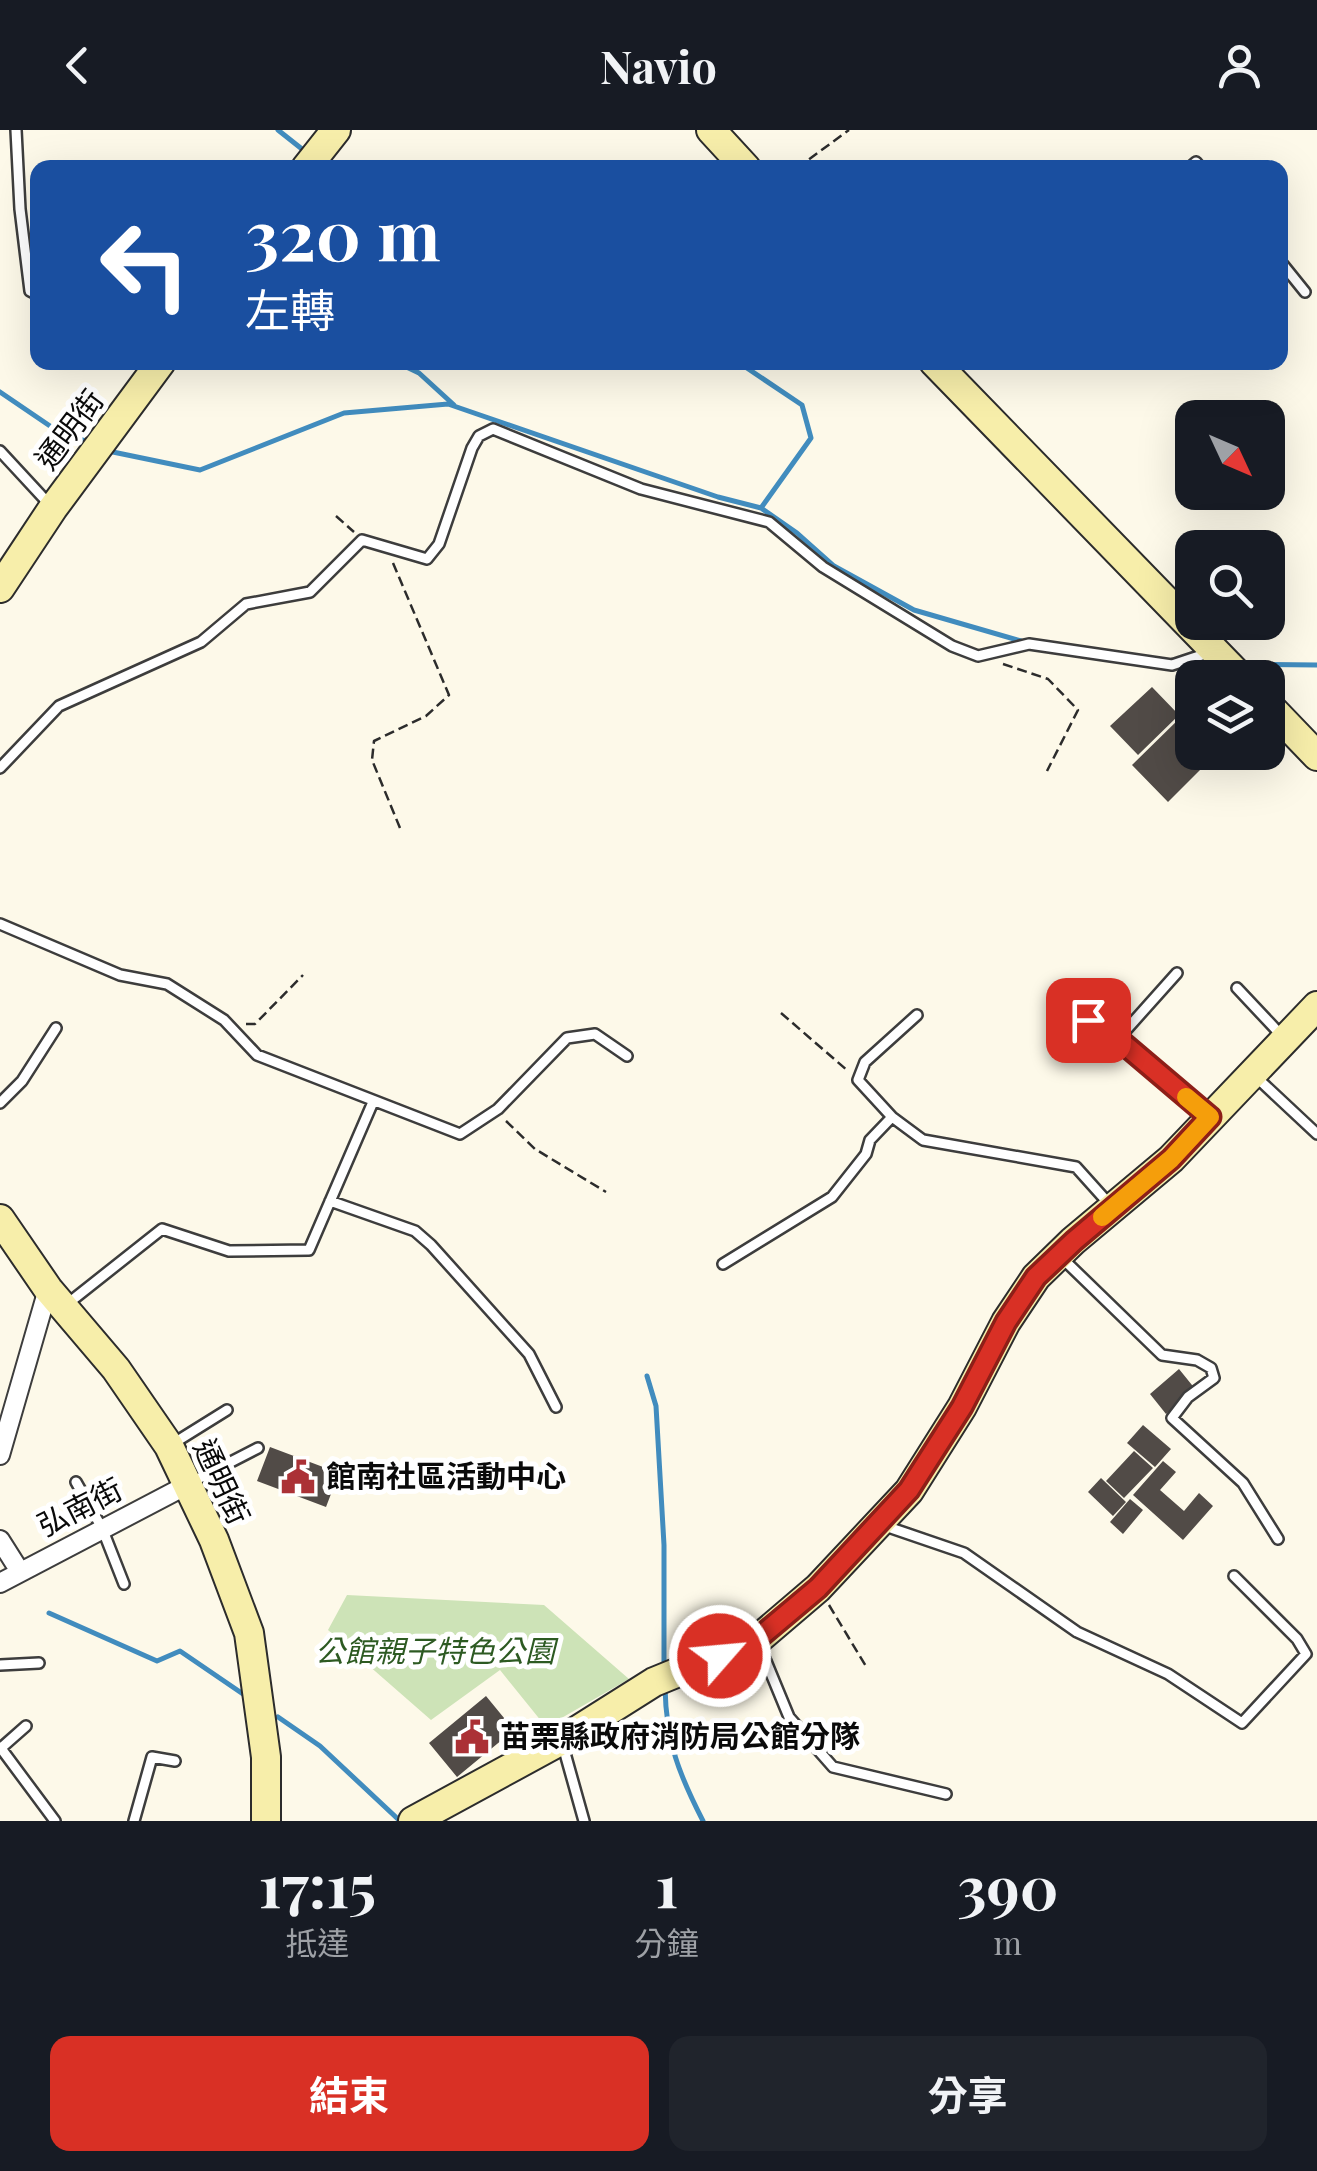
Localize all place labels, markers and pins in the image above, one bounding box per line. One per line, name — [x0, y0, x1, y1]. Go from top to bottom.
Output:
pin — [1046, 978, 1131, 1063]
place label: 館南社區活動中心 — [326, 1455, 566, 1495]
public building icon: 館南社區活動中心 — [279, 1458, 317, 1496]
place label: 苗栗縣政府消防局公館分隊 — [500, 1715, 860, 1755]
public building icon: 苗栗縣政府消防局公館分隊 — [453, 1718, 491, 1756]

